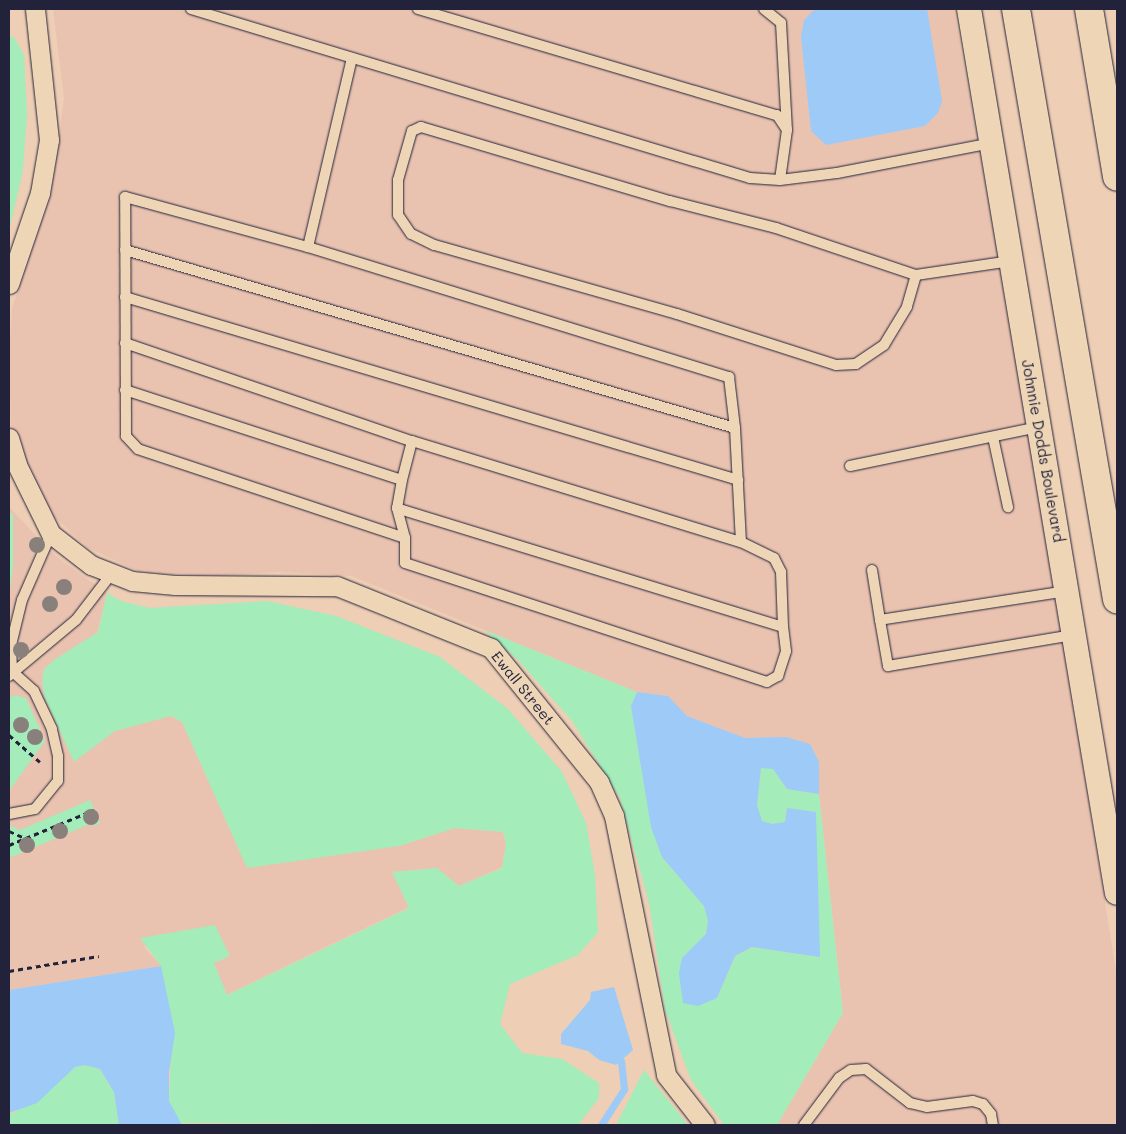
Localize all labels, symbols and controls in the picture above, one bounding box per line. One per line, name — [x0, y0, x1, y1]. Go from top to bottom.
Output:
street label: Johnnie Dodds Boulevard — [1018, 358, 1068, 544]
street label: Ewall Street — [488, 647, 558, 729]

